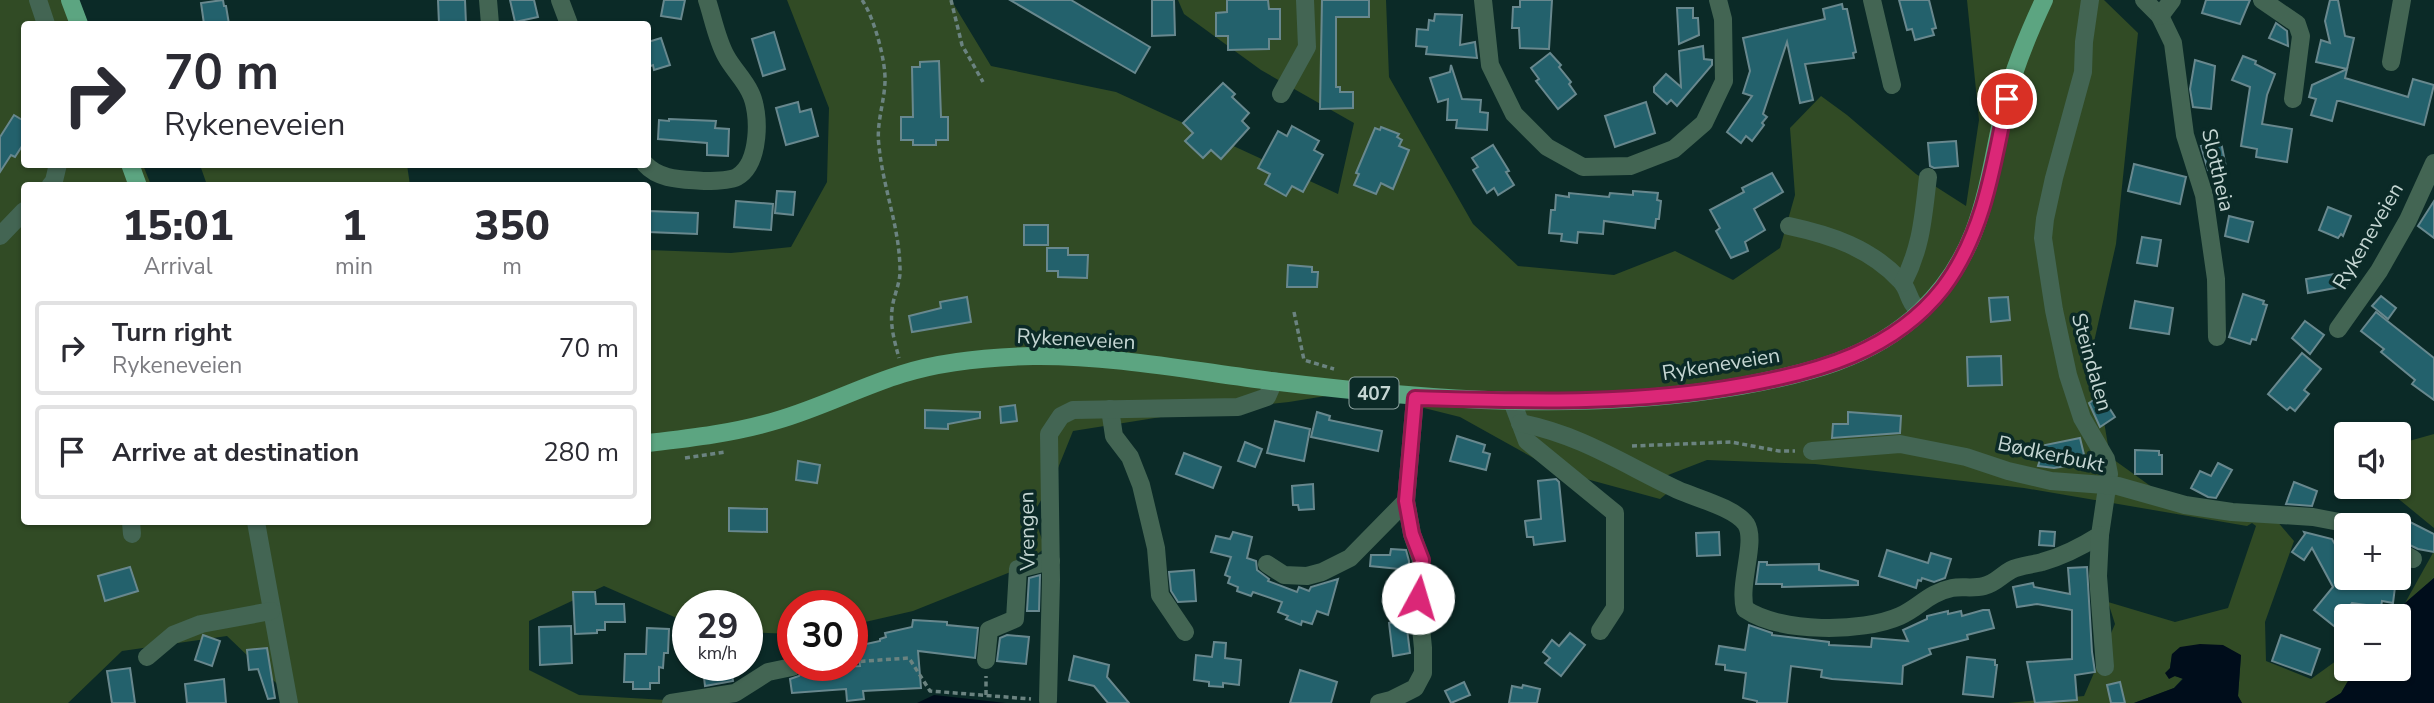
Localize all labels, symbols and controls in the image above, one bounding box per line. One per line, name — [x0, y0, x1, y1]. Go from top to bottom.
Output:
text: 70 m — [164, 39, 279, 106]
icon: right — [49, 49, 140, 140]
pin — [1977, 69, 2037, 129]
icon: arrive — [1988, 80, 2026, 118]
text: Rykeneveien — [164, 103, 345, 146]
street label: Slottheia — [2195, 126, 2241, 214]
street label: Rykeneveien — [2326, 177, 2410, 295]
text: 15:01 — [122, 198, 234, 255]
text: 1 — [341, 198, 367, 255]
text: 350 — [474, 198, 550, 255]
text: Arrival — [143, 251, 213, 282]
text: min — [335, 251, 373, 282]
text: m — [502, 251, 522, 282]
street label: Steindalen — [2065, 310, 2119, 414]
text: Turn right — [112, 315, 231, 350]
street label: Rykeneveien — [1016, 322, 1136, 356]
icon: right — [53, 329, 91, 367]
text: 70 m — [559, 331, 619, 366]
street label: Rykeneveien — [1660, 341, 1782, 387]
text: Rykeneveien — [112, 350, 242, 381]
road number: 407 — [1350, 378, 1398, 408]
map controls — [2334, 422, 2411, 681]
button: sound — [2334, 422, 2411, 499]
street label: Bødkerbukt — [1995, 429, 2108, 479]
icon: arrive — [53, 433, 91, 471]
text: Arrive at destination — [112, 435, 359, 470]
text: 280 m — [543, 435, 619, 470]
street label: Vrengen — [1012, 491, 1042, 572]
button: + — [2334, 513, 2411, 590]
position arrow — [1381, 561, 1455, 635]
speed limit sign: 30 — [777, 590, 868, 681]
text: 29 — [696, 603, 739, 650]
button: − — [2334, 604, 2411, 681]
text: km/h — [698, 641, 737, 665]

